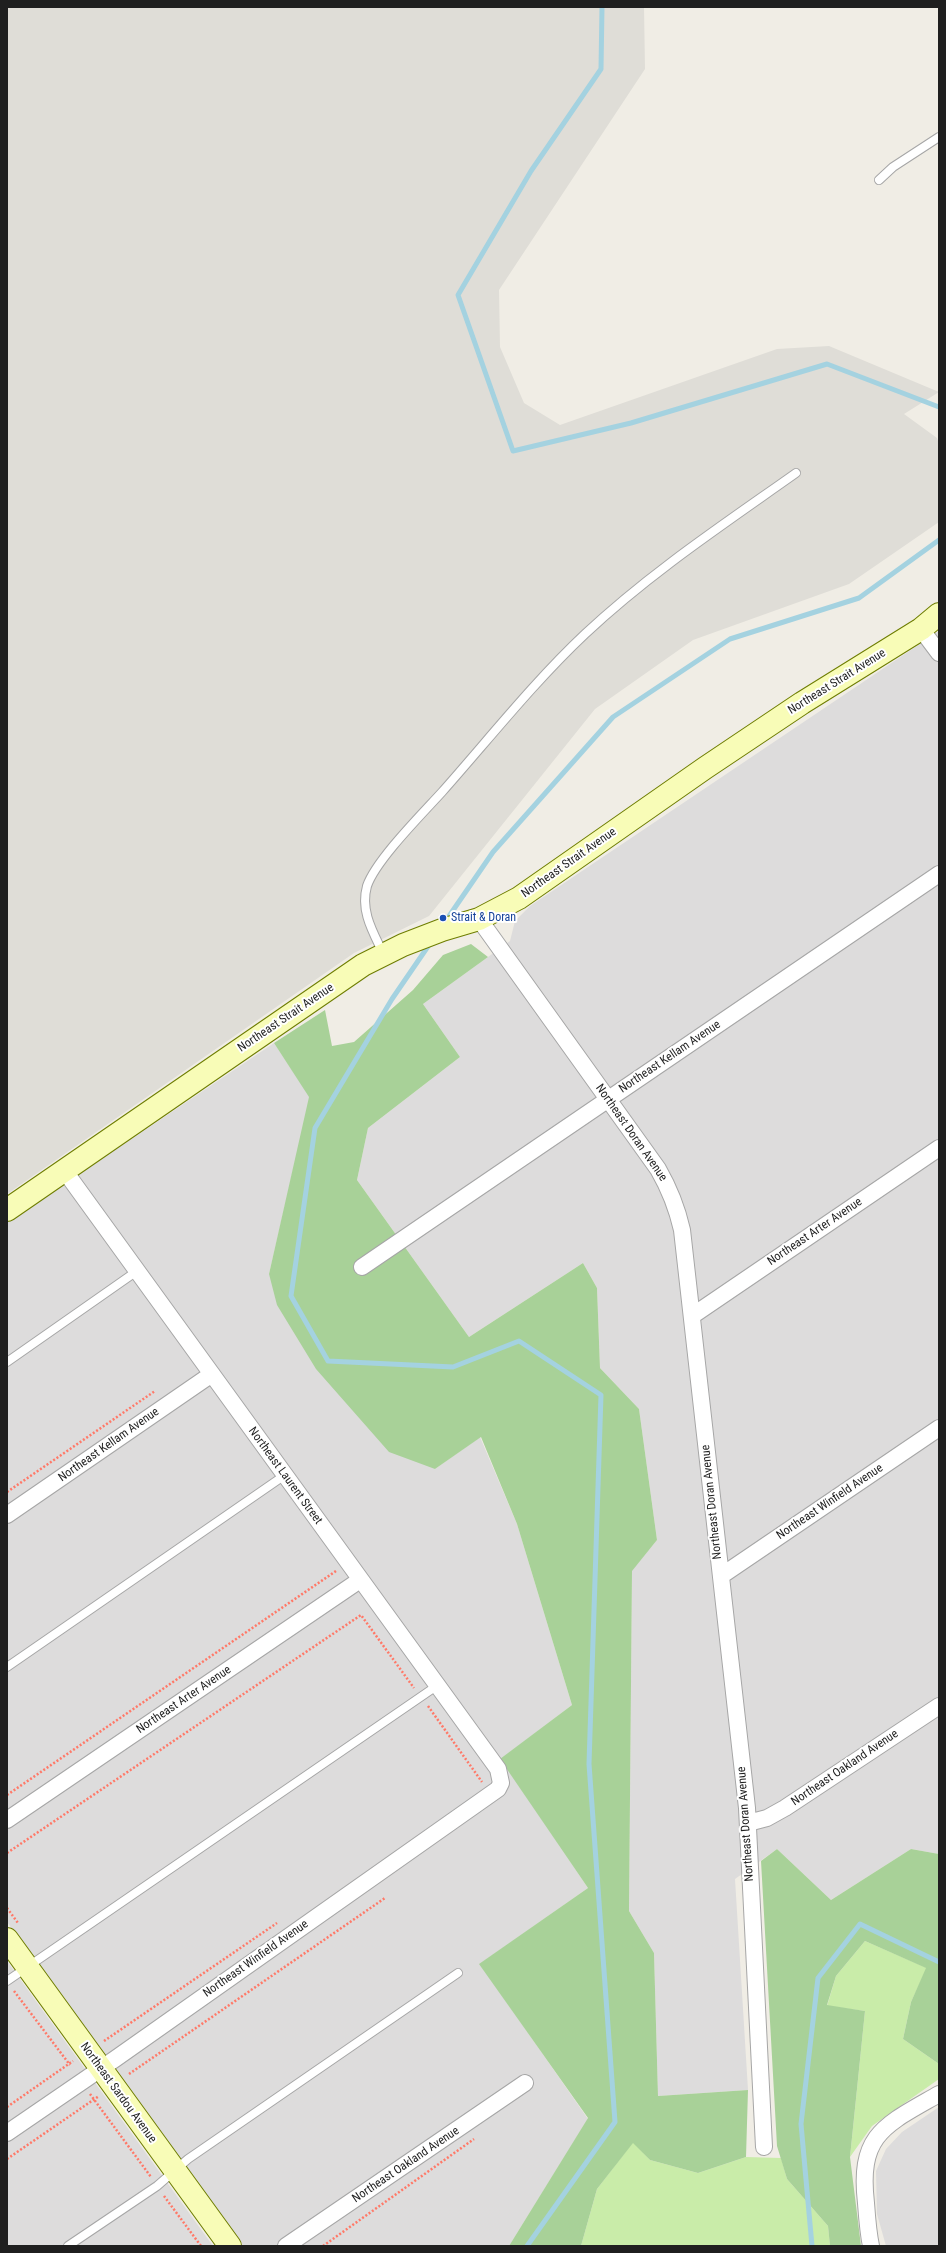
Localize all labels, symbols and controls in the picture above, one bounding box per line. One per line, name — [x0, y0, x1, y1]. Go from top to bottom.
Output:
street label: Northeast Strait Avenue — [786, 646, 888, 718]
street label: Northeast Strait Avenue — [519, 825, 619, 901]
place label: Strait & Doran — [451, 911, 516, 925]
marker: Strait & Doran — [438, 913, 448, 923]
street label: Northeast Strait Avenue — [235, 981, 337, 1055]
street label: Northeast Kellam Avenue — [616, 1018, 724, 1096]
street label: Northeast Doran Avenue — [592, 1082, 670, 1184]
street label: Northeast Arter Avenue — [765, 1195, 865, 1269]
street label: Northeast Kellam Avenue — [56, 1405, 162, 1485]
street label: Northeast Laurent Street — [245, 1425, 325, 1527]
street label: Northeast Doran Avenue — [699, 1444, 725, 1560]
street label: Northeast Winfield Avenue — [774, 1461, 886, 1543]
street label: Northeast Arter Avenue — [134, 1663, 234, 1737]
street label: Northeast Oakland Avenue — [789, 1727, 901, 1809]
street label: Northeast Doran Avenue — [735, 1766, 757, 1882]
street label: Northeast Winfield Avenue — [201, 1917, 311, 2001]
street label: Northeast Sardou Avenue — [77, 2040, 159, 2146]
street label: Northeast Oakland Avenue — [350, 2124, 462, 2206]

